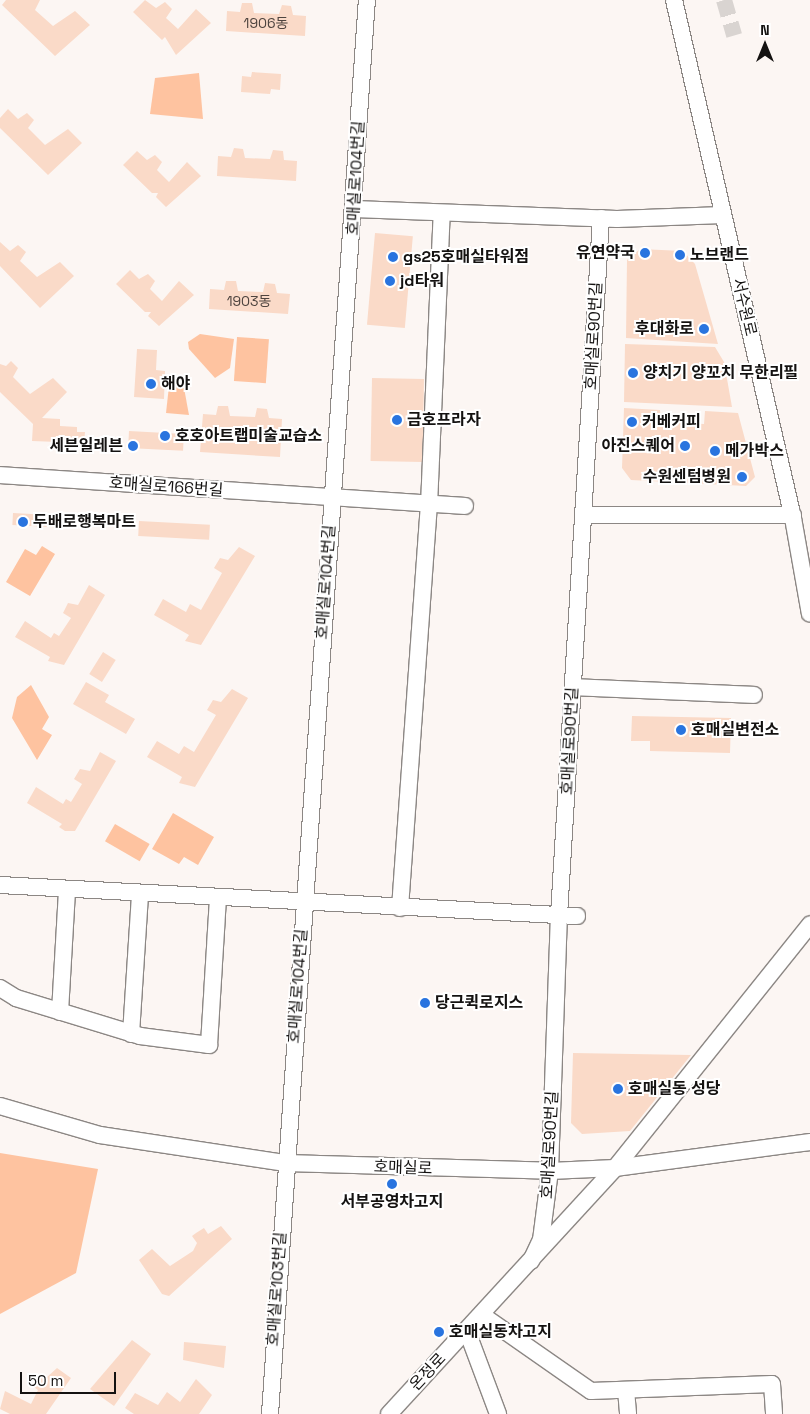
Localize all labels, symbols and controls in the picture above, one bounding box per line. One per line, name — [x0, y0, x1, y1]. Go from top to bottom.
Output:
house number: 1906동 — [244, 15, 288, 31]
north arrow — [740, 20, 790, 70]
text: N — [760, 21, 770, 39]
street label: 호매실로104번길 — [343, 120, 369, 236]
place label: 유연약국 — [576, 243, 635, 263]
place label: 노브랜드 — [690, 245, 749, 265]
place label: gs25호매실타워점 — [403, 247, 529, 267]
marker: 유연약국 — [639, 247, 651, 259]
marker: 노브랜드 — [674, 249, 686, 261]
marker: gs25호매실타워점 — [387, 251, 399, 263]
place label: jd타워 — [400, 271, 444, 291]
marker: jd타워 — [384, 275, 396, 287]
street label: 서수원로 — [728, 276, 760, 338]
street label: 호매실로90번길 — [582, 281, 606, 391]
house number: 1903동 — [227, 293, 271, 309]
place label: 후대화로 — [635, 319, 694, 339]
marker: 후대화로 — [698, 323, 710, 335]
place label: 양치기 양꼬치 무한리필 — [643, 363, 798, 383]
marker: 양치기 양꼬치 무한리필 — [627, 367, 639, 379]
place label: 해야 — [161, 374, 190, 394]
marker: 해야 — [145, 378, 157, 390]
place label: 금호프라자 — [407, 410, 481, 430]
place label: 커베커피 — [642, 412, 701, 432]
marker: 금호프라자 — [391, 414, 403, 426]
marker: 커베커피 — [626, 416, 638, 428]
place label: 호호아트랩미술교습소 — [175, 426, 322, 446]
marker: 호호아트랩미술교습소 — [159, 430, 171, 442]
place label: 세븐일레븐 — [49, 436, 123, 456]
place label: 아진스퀘어 — [601, 436, 675, 456]
marker: 세븐일레븐 — [127, 440, 139, 452]
marker: 아진스퀘어 — [679, 440, 691, 452]
place label: 메가박스 — [725, 441, 784, 461]
marker: 메가박스 — [709, 445, 721, 457]
place label: 수원센텀병원 — [643, 467, 731, 487]
marker: 수원센텀병원 — [735, 470, 749, 484]
street label: 호매실로166번길 — [108, 473, 224, 501]
place label: 두배로행복마트 — [33, 512, 136, 532]
marker: 두배로행복마트 — [17, 516, 29, 528]
street label: 호매실로104번길 — [312, 524, 340, 640]
street label: 호매실로90번길 — [558, 686, 582, 796]
place label: 호매실변전소 — [691, 720, 779, 740]
marker: 호매실변전소 — [675, 724, 687, 736]
street label: 호매실로104번길 — [284, 928, 312, 1044]
place label: 당근퀵로지스 — [435, 993, 523, 1013]
marker: 당근퀵로지스 — [419, 997, 431, 1009]
place label: 호매실동 성당 — [628, 1079, 720, 1099]
marker: 호매실동 성당 — [612, 1083, 624, 1095]
street label: 호매실로90번길 — [538, 1090, 562, 1200]
street label: 호매실로 — [373, 1157, 433, 1179]
marker: 서부공영차고지 — [386, 1178, 398, 1190]
place label: 서부공영차고지 — [340, 1192, 444, 1212]
street label: 호매실로103번길 — [263, 1231, 291, 1347]
place label: 호매실동차고지 — [449, 1322, 552, 1342]
marker: 호매실동차고지 — [433, 1326, 445, 1338]
street label: 온정로 — [406, 1349, 450, 1395]
scale bar — [22, 1362, 119, 1394]
text: 50 m — [28, 1371, 63, 1390]

